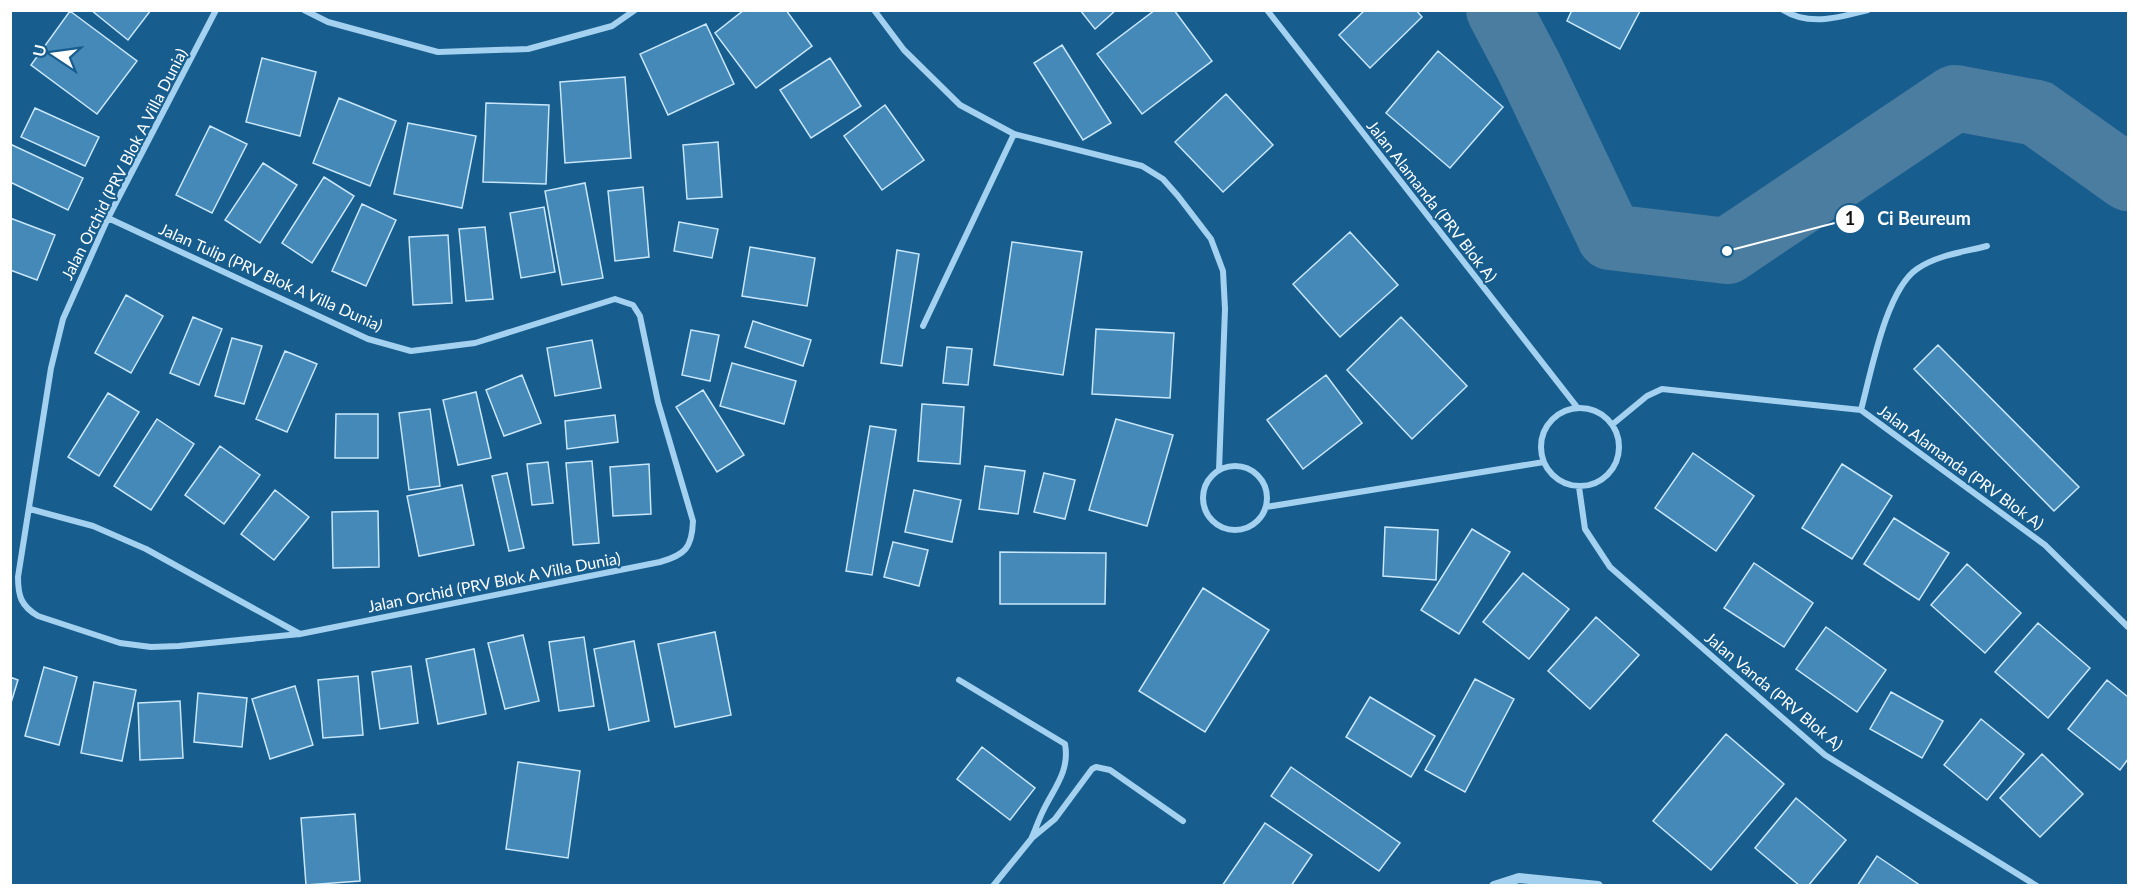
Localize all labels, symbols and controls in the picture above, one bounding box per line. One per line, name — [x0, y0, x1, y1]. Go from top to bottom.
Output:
north arrow — [24, 24, 84, 84]
text: U — [28, 43, 49, 58]
street label: Jalan Orchid (PRV Blok A Villa Dunia) — [57, 45, 190, 283]
street label: Jalan Alamanda (PRV Blok A) — [1363, 116, 1501, 285]
callout: Ci Beureum — [1835, 201, 1982, 237]
text: 1 — [1845, 207, 1855, 229]
text: Ci Beureum — [1877, 207, 1971, 229]
street label: Jalan Tulip (PRV Blok A Villa Dunia) — [157, 219, 386, 335]
street label: Jalan Alamanda (PRV Blok A) — [1875, 400, 2048, 533]
street label: Jalan Orchid (PRV Blok A Villa Dunia) — [366, 548, 622, 615]
street label: Jalan Vanda (PRV Blok A) — [1702, 627, 1847, 754]

